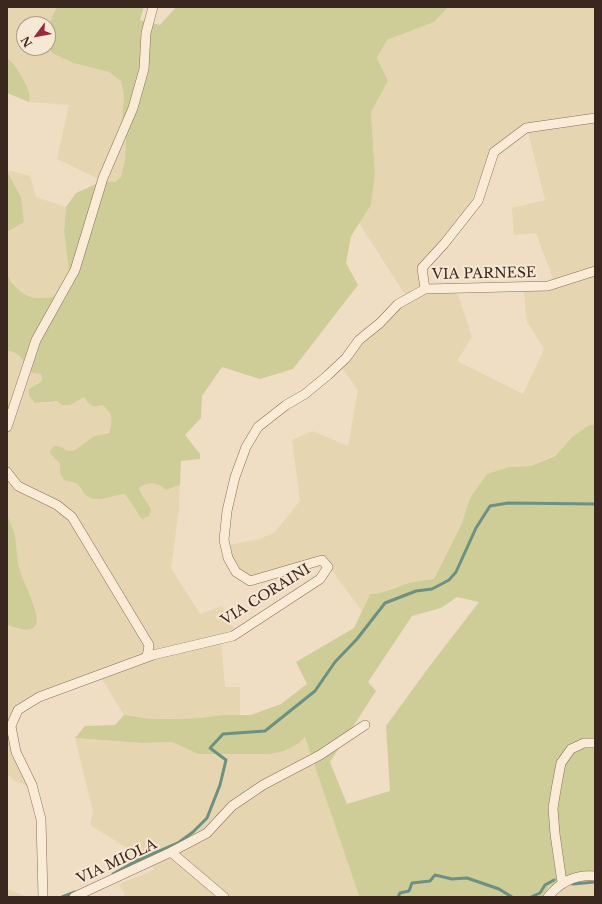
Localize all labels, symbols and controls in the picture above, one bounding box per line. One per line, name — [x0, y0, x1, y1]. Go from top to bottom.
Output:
north arrow — [16, 16, 56, 56]
text: N — [18, 34, 35, 50]
street label: VIA PARNESE — [432, 265, 536, 283]
street label: VIA CORAINI — [218, 561, 314, 629]
street label: VIA MIOLA — [74, 836, 160, 888]

